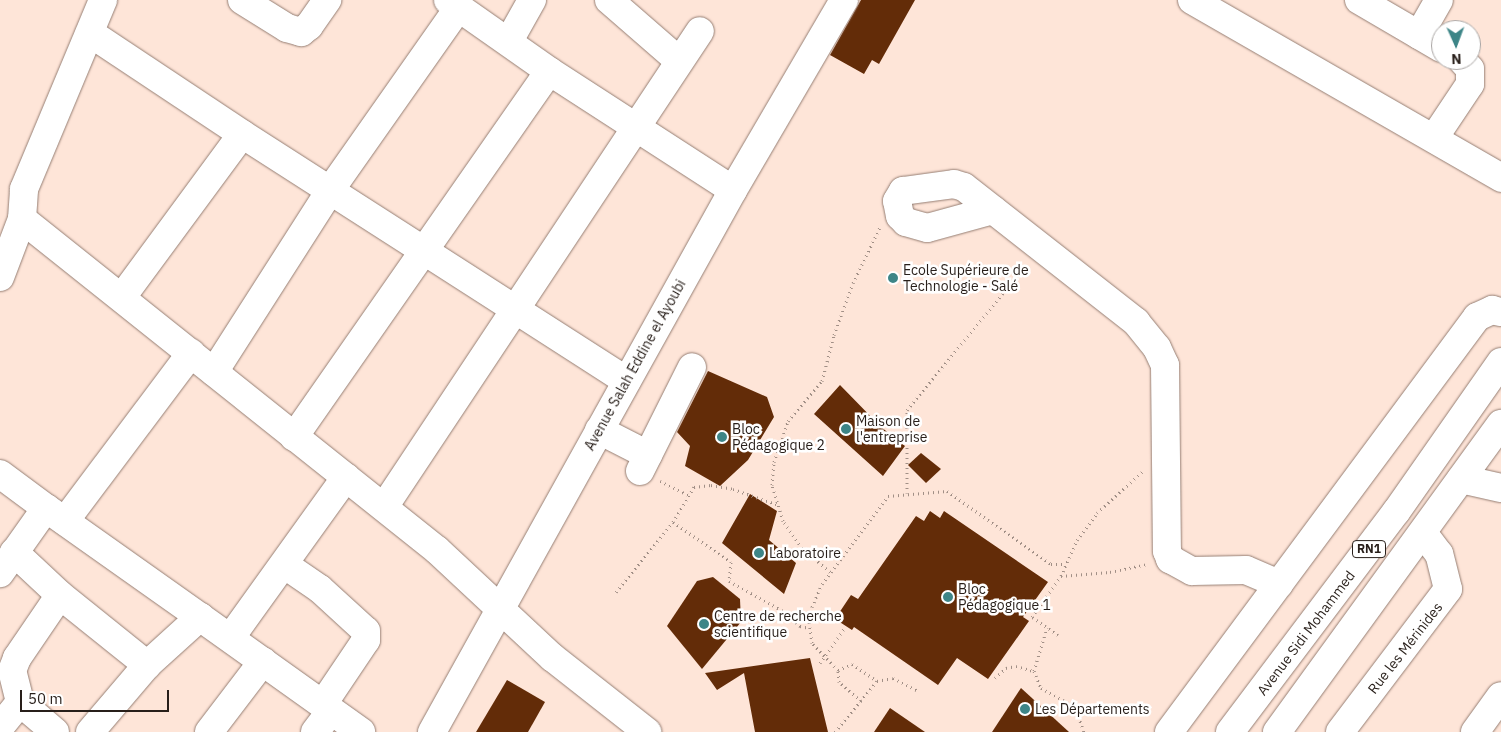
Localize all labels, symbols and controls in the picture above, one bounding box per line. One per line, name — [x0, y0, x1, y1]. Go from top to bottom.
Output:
north arrow — [1431, 20, 1481, 70]
text: N — [1451, 50, 1462, 68]
place label: Ecole Supérieure de Technologie - Salé — [903, 262, 1029, 294]
marker: Ecole Supérieure de Technologie - Salé — [887, 272, 899, 284]
street label: Avenue Salah Eddine el Ayoubi — [581, 277, 689, 453]
place label: Maison de l'entreprise — [856, 413, 927, 446]
place label: Bloc Pédagogique 2 — [732, 421, 825, 454]
marker: Maison de l'entreprise — [840, 423, 852, 435]
marker: Bloc Pédagogique 2 — [716, 431, 728, 443]
road number: RN1 — [1352, 540, 1386, 558]
place label: Laboratoire — [769, 545, 841, 561]
marker: Laboratoire — [753, 547, 765, 559]
street label: Avenue Sidi Mohammed — [1254, 567, 1358, 699]
place label: Bloc Pédagogique 1 — [958, 581, 1051, 614]
marker: Bloc Pédagogique 1 — [942, 591, 954, 603]
street label: Rue les Mérinides — [1364, 599, 1446, 697]
place label: Centre de recherche scientifique — [714, 608, 842, 640]
marker: Centre de recherche scientifique — [698, 618, 710, 630]
scale bar — [22, 680, 171, 712]
text: 50 m — [28, 689, 63, 708]
place label: Les Départements — [1035, 701, 1150, 717]
marker: Les Départements — [1019, 703, 1031, 715]

